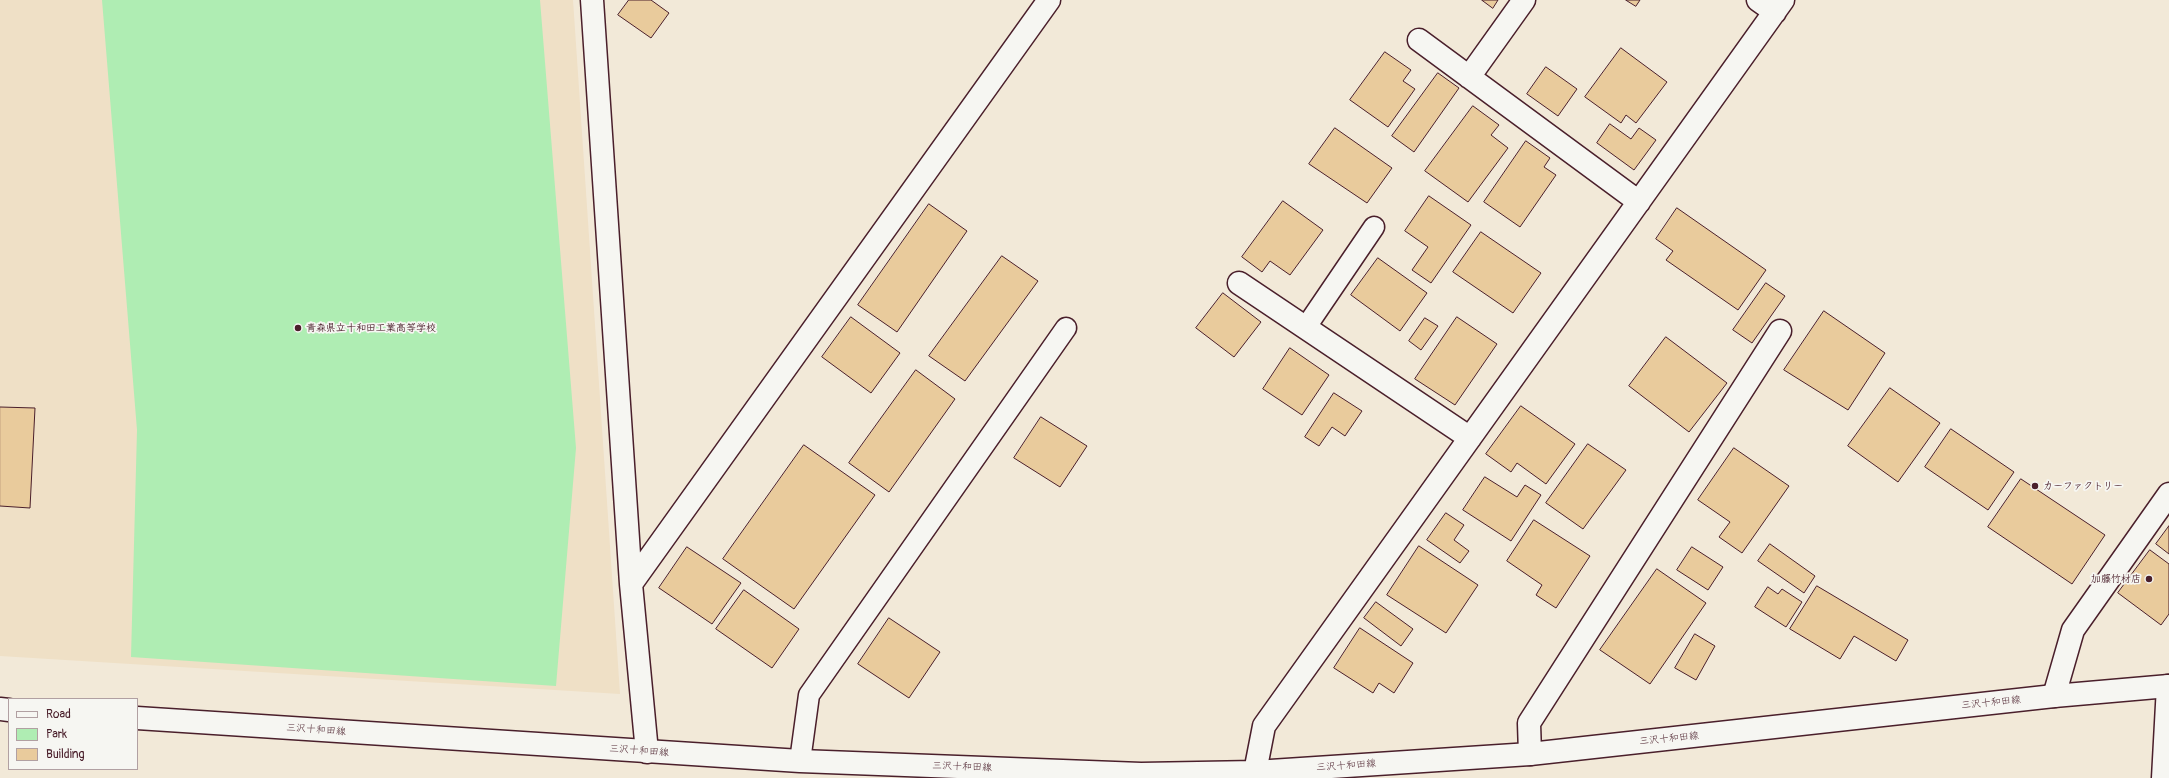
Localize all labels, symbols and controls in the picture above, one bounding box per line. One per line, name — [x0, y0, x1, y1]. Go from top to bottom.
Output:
place label: 青森県立十和田工業高等学校 — [306, 322, 436, 334]
marker: 青森県立十和田工業高等学校 — [293, 323, 303, 333]
place label: カーファクトリー — [2043, 480, 2123, 492]
marker: カーファクトリー — [2030, 481, 2040, 491]
place label: 加藤竹材店 — [2091, 573, 2141, 585]
marker: 加藤竹材店 — [2144, 574, 2154, 584]
street label: 三沢十和田線 — [1961, 694, 2021, 712]
legend — [8, 698, 138, 770]
text: Road — [46, 707, 71, 722]
street label: 三沢十和田線 — [286, 722, 346, 738]
text: Park — [46, 727, 67, 742]
street label: 三沢十和田線 — [1639, 730, 1699, 748]
street label: 三沢十和田線 — [609, 743, 669, 759]
text: Building — [46, 747, 85, 762]
street label: 三沢十和田線 — [1316, 758, 1376, 774]
street label: 三沢十和田線 — [932, 760, 992, 774]

